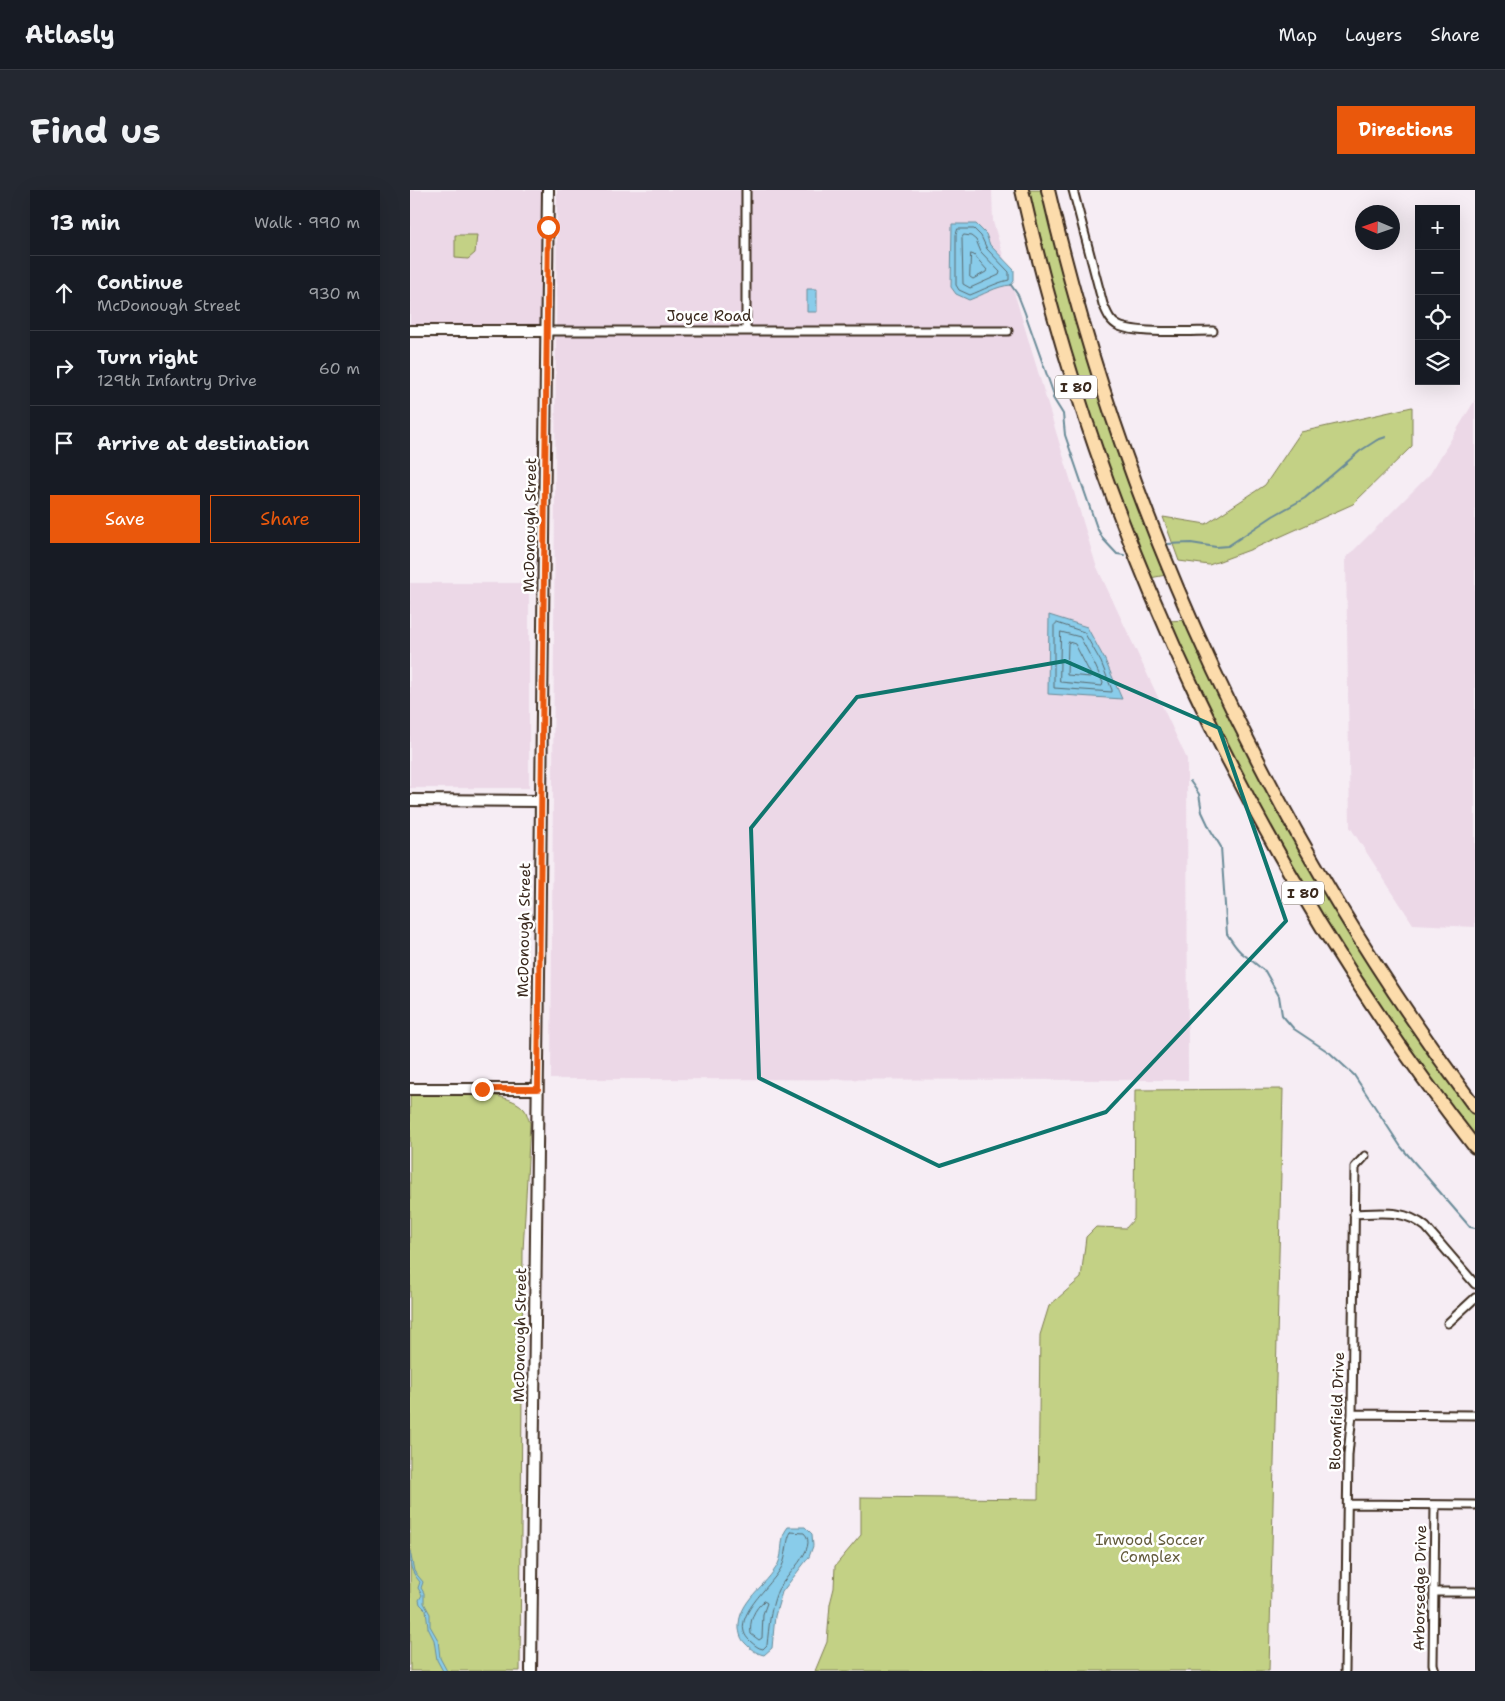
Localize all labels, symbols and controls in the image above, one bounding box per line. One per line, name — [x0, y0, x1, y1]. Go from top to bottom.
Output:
text: Atlasly — [25, 19, 115, 51]
text: Map — [1279, 23, 1317, 47]
text: Layers — [1345, 23, 1402, 47]
text: Share — [1430, 23, 1480, 47]
button: Directions — [1337, 106, 1475, 154]
text: Find us — [30, 107, 161, 154]
north arrow — [1355, 205, 1400, 250]
map controls — [1415, 205, 1460, 385]
button: + — [1415, 205, 1460, 250]
text: 13 min — [50, 209, 120, 237]
text: Walk · 990 m — [254, 212, 360, 233]
route start — [537, 216, 560, 239]
button: − — [1415, 250, 1460, 295]
text: Continue — [97, 270, 183, 295]
icon: ahead — [50, 279, 78, 307]
text: 930 m — [308, 283, 360, 304]
text: McDonough Street — [97, 295, 241, 316]
button: locate — [1415, 295, 1460, 340]
street label: Joyce Road — [667, 306, 752, 326]
button: layers — [1415, 340, 1460, 385]
text: Turn right — [97, 345, 198, 370]
icon: right — [50, 354, 78, 382]
text: 60 m — [319, 358, 360, 379]
text: 129th Infantry Drive — [97, 370, 257, 391]
road number: I 80 — [1055, 376, 1097, 398]
icon: arrive — [50, 429, 78, 457]
text: Arrive at destination — [97, 431, 309, 456]
street label: McDonough Street — [519, 457, 541, 593]
button: Save — [50, 495, 200, 543]
button: Share — [210, 495, 360, 543]
street label: McDonough Street — [513, 862, 535, 998]
road number: I 80 — [1282, 881, 1324, 904]
route end — [471, 1078, 494, 1101]
street label: McDonough Street — [509, 1267, 531, 1403]
street label: Bloomfield Drive — [1325, 1351, 1349, 1471]
street label: Arborsedge Drive — [1409, 1525, 1431, 1651]
park label: Inwood Soccer Complex — [1095, 1530, 1205, 1567]

